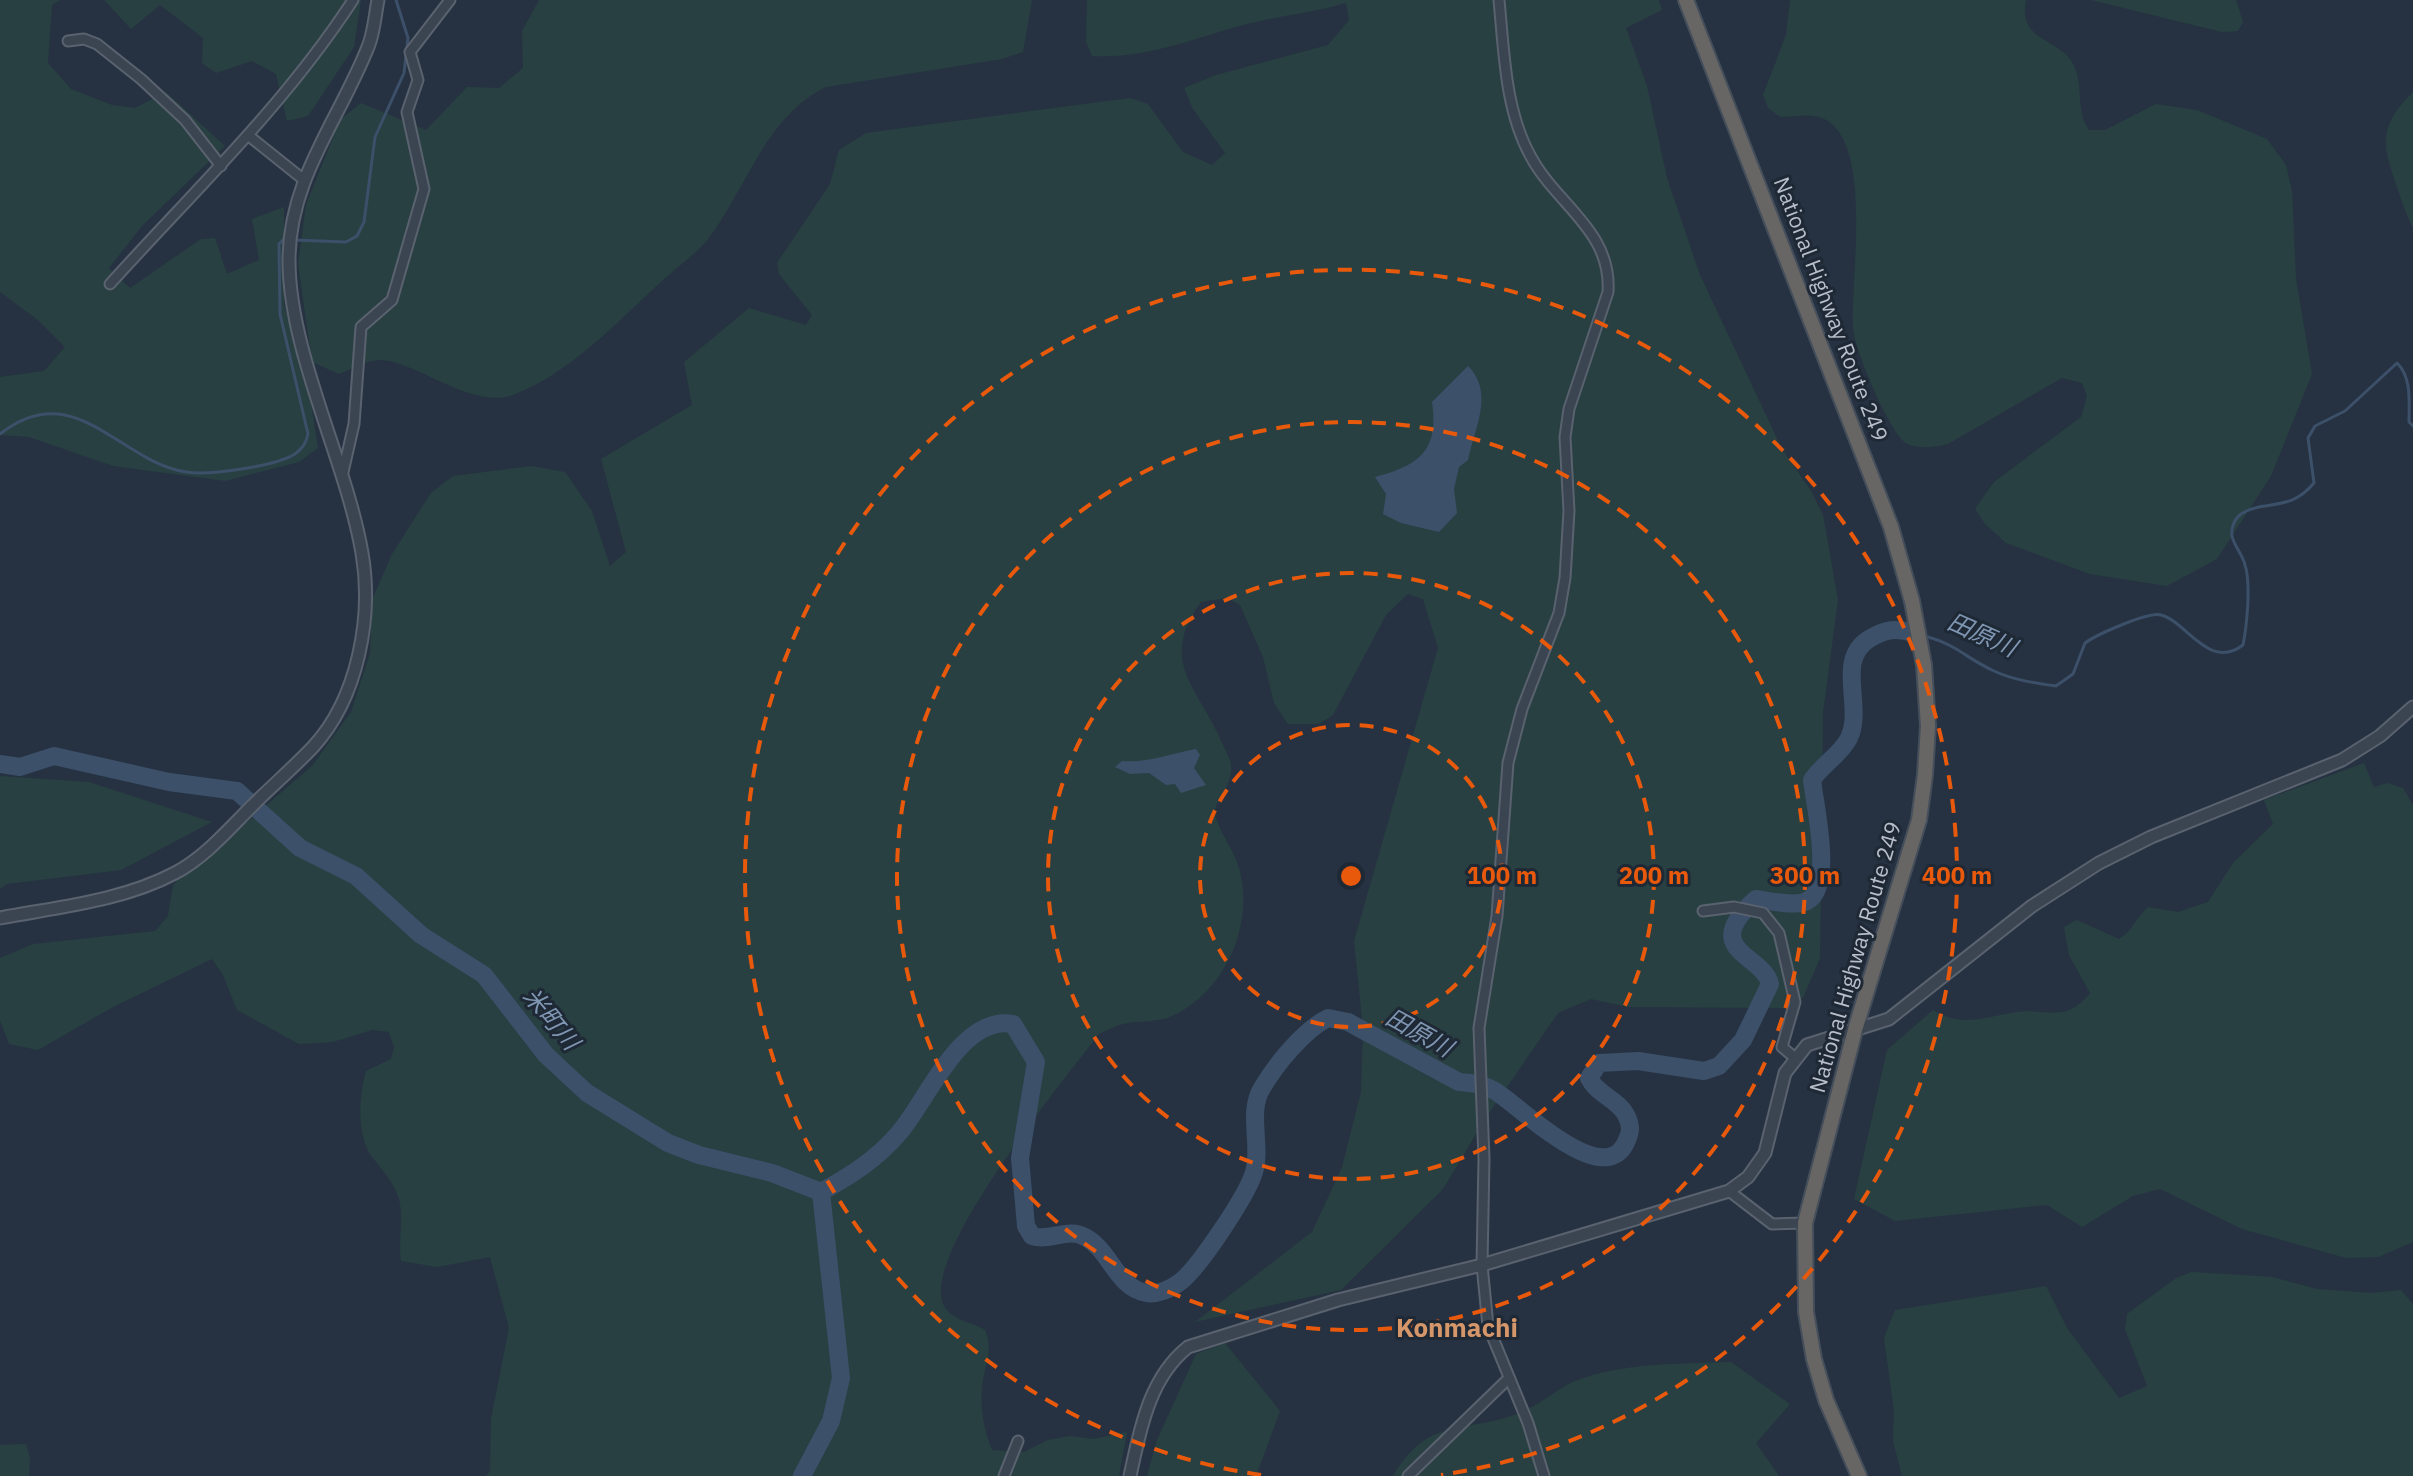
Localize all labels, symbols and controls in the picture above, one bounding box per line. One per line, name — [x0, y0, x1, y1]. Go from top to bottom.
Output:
street label: National Highway Route 249 — [1768, 173, 1895, 445]
water label: 田原川 — [1943, 605, 2025, 665]
street label: National Highway Route 249 — [1802, 818, 1907, 1096]
text: 100 m — [1467, 859, 1537, 891]
text: 200 m — [1619, 859, 1689, 891]
text: 300 m — [1770, 859, 1840, 891]
text: 400 m — [1922, 859, 1992, 891]
centre of rings — [1337, 862, 1365, 890]
water label: 米町川 — [516, 980, 589, 1059]
water label: 田原川 — [1380, 1001, 1461, 1065]
district label: Konmachi — [1396, 1310, 1518, 1344]

